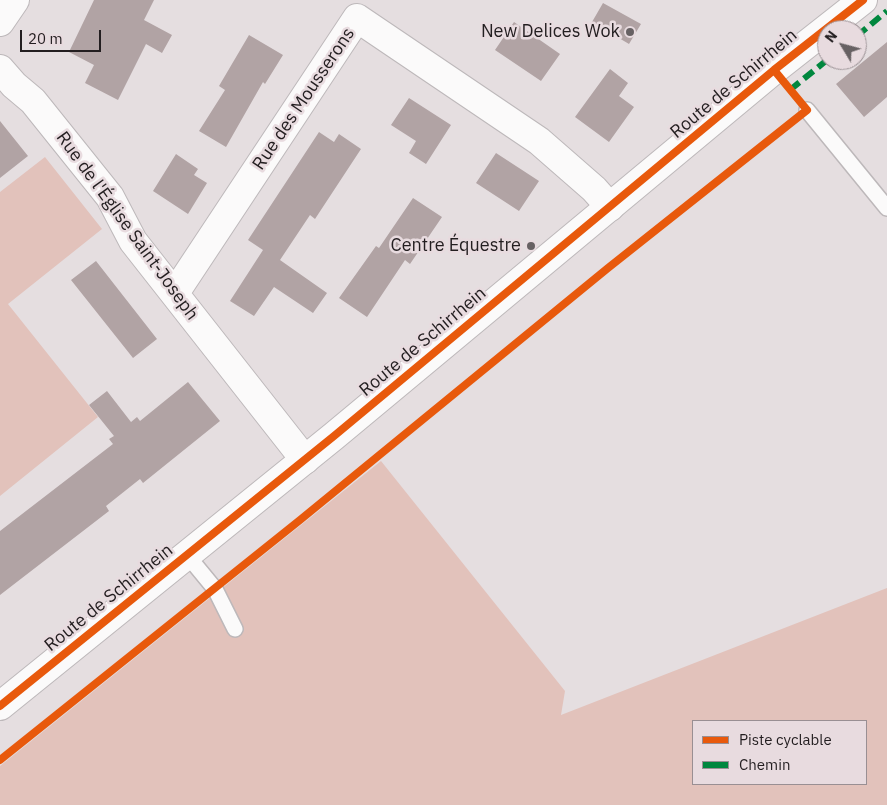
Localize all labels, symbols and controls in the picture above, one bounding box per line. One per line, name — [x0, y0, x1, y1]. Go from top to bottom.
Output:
scale bar — [22, 20, 104, 52]
north arrow — [817, 20, 867, 70]
place label: New Delices Wok — [481, 21, 620, 43]
street label: Rue des Mousserons — [248, 24, 360, 174]
street label: Route de Schirrhein — [666, 25, 802, 143]
marker: New Delices Wok — [624, 26, 636, 38]
text: N — [821, 27, 841, 46]
text: 20 m — [28, 29, 63, 48]
street label: Rue de l'Église Saint-Joseph — [51, 127, 203, 325]
place label: Centre Équestre — [391, 235, 521, 257]
marker: Centre Équestre — [525, 240, 537, 252]
street label: Route de Schirrhein — [355, 283, 491, 401]
street label: Route de Schirrhein — [41, 540, 177, 656]
legend — [692, 720, 867, 785]
text: Piste cyclable — [739, 730, 832, 749]
text: Chemin — [739, 755, 790, 774]

